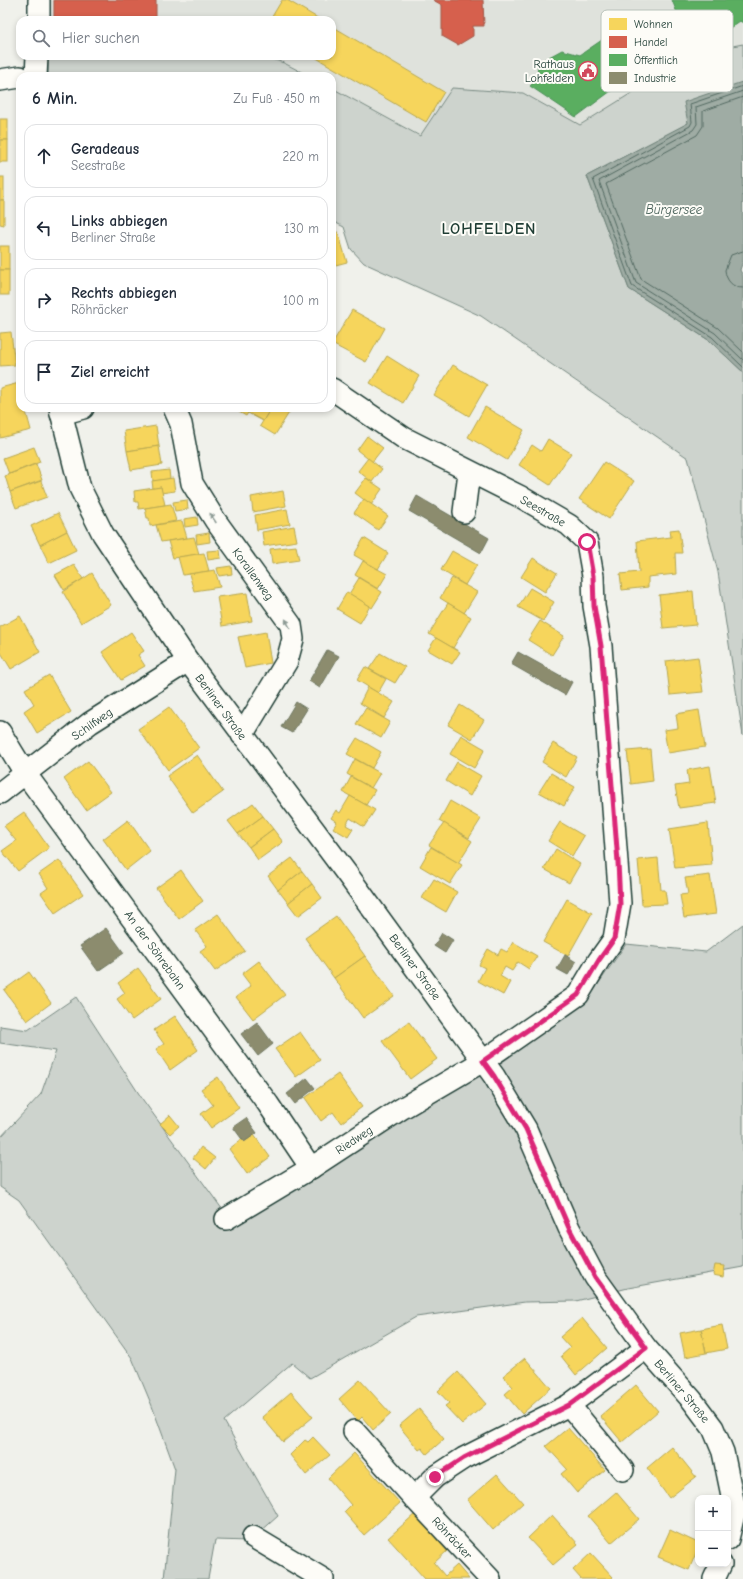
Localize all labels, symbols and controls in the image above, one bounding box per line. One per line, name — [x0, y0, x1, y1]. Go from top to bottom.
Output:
legend — [601, 10, 733, 92]
search box — [16, 16, 336, 60]
text: Wohnen — [634, 18, 673, 31]
icon: search — [30, 27, 52, 49]
text: Hier suchen — [62, 29, 140, 47]
text: Handel — [634, 36, 667, 49]
text: Öffentlich — [634, 54, 678, 67]
place label: Rathaus Lohfelden — [525, 57, 574, 85]
public building icon: Rathaus Lohfelden — [577, 60, 599, 82]
text: Industrie — [634, 72, 676, 85]
text: 6 Min. — [32, 89, 77, 108]
text: Zu Fuß · 450 m — [233, 91, 320, 106]
text: Geradeaus — [71, 140, 139, 158]
icon: ahead — [33, 145, 55, 167]
text: 220 m — [282, 149, 319, 164]
text: Seestraße — [71, 158, 125, 173]
water label: Bürgersee — [646, 202, 703, 217]
text: Links abbiegen — [71, 212, 168, 230]
icon: left — [33, 217, 55, 239]
district label: LOHFELDEN — [441, 220, 537, 238]
text: 130 m — [284, 221, 319, 236]
text: Berliner Straße — [71, 230, 156, 245]
text: Rechts abbiegen — [71, 284, 177, 302]
icon: right — [33, 289, 55, 311]
text: 100 m — [283, 293, 319, 308]
text: Röhräcker — [71, 302, 128, 317]
icon: arrive — [33, 361, 55, 383]
text: Ziel erreicht — [71, 363, 149, 381]
street label: Seestraße — [518, 492, 568, 530]
one-way arrow — [210, 512, 217, 524]
route start — [578, 533, 596, 551]
street label: Korallenweg — [229, 545, 277, 603]
one-way arrow — [285, 618, 291, 630]
street label: Berliner Straße — [192, 671, 250, 743]
street label: Schilfweg — [69, 705, 115, 743]
street label: An der Söhrebahn — [122, 908, 188, 992]
street label: Berliner Straße — [386, 931, 444, 1003]
street label: Riedweg — [333, 1123, 375, 1157]
street label: Berliner Straße — [652, 1357, 712, 1425]
route end — [426, 1468, 444, 1486]
map controls — [695, 1495, 731, 1567]
button: + — [695, 1495, 731, 1531]
street label: Röhräcker — [429, 1514, 475, 1562]
button: − — [695, 1531, 731, 1567]

